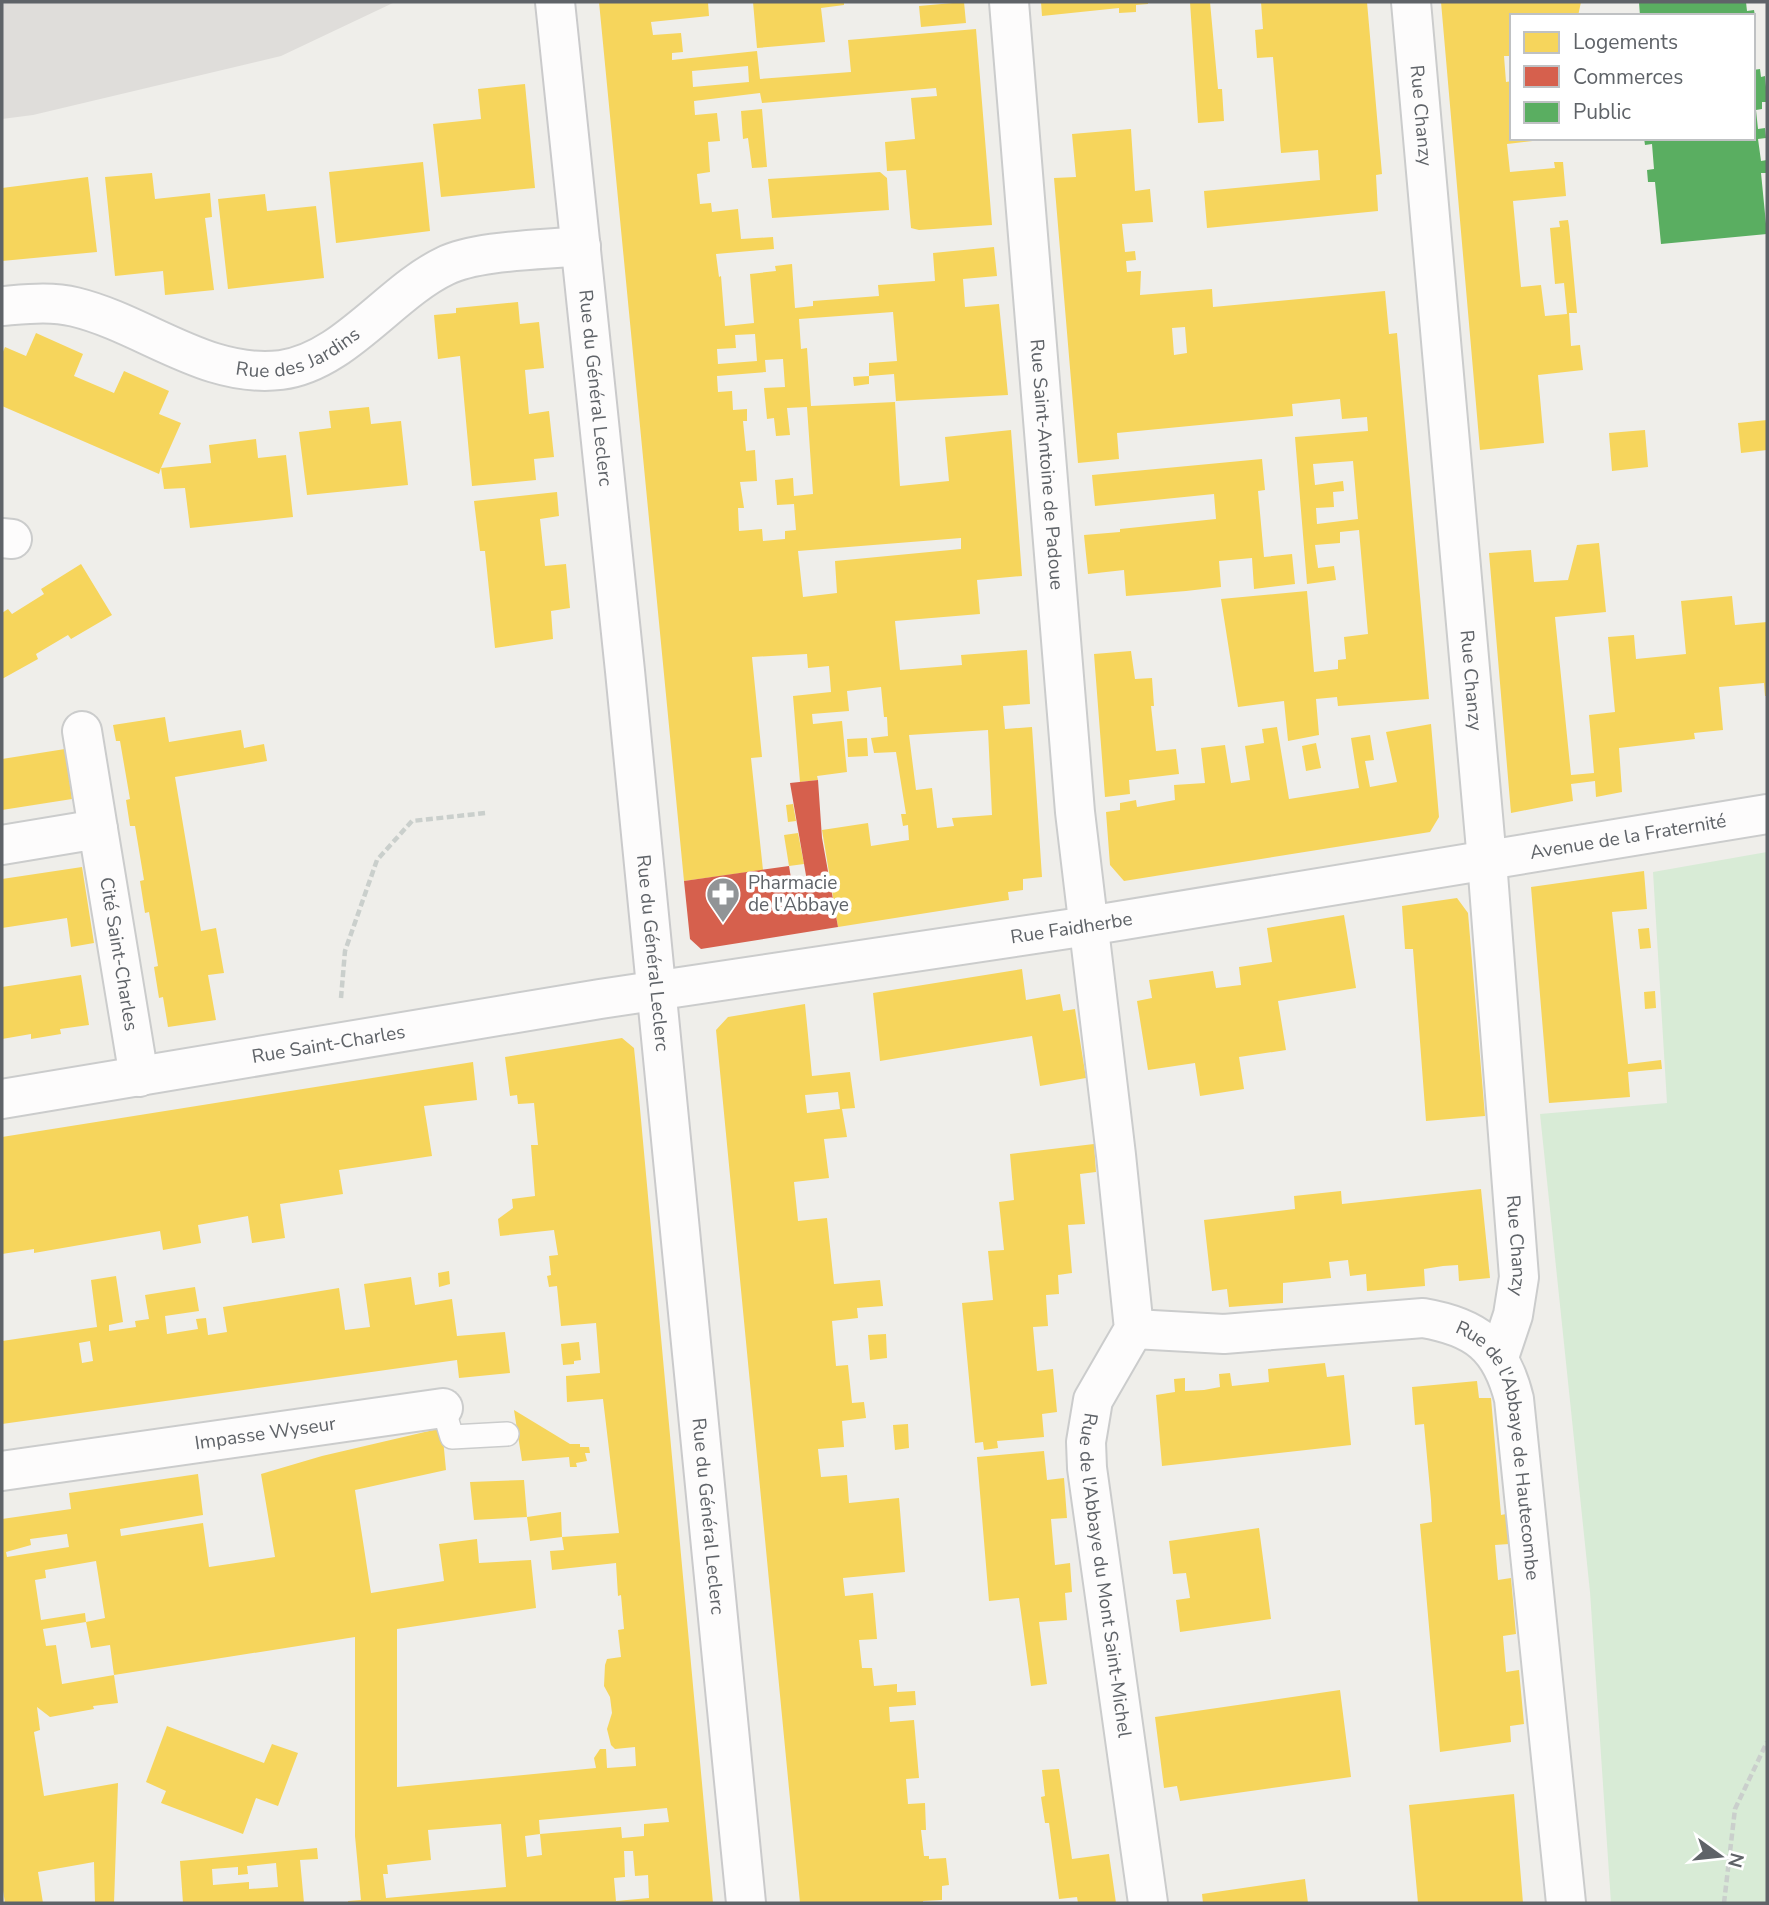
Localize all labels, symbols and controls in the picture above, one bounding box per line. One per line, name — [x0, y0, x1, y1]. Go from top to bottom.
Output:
legend — [1510, 14, 1755, 140]
text: Logements — [1573, 28, 1678, 56]
text: Commerces — [1573, 63, 1683, 91]
street label: Rue Chanzy — [1404, 64, 1438, 167]
text: Public — [1573, 98, 1631, 126]
street label: Rue du Général Leclerc — [572, 288, 619, 488]
street label: Rue des Jardins — [234, 321, 366, 384]
street label: Rue Saint-Antoine de Padoue — [1024, 338, 1070, 591]
street label: Rue Chanzy — [1454, 629, 1488, 732]
street label: Avenue de la Fraternité — [1528, 808, 1728, 866]
street label: Rue du Général Leclerc — [630, 853, 675, 1053]
place label: Pharmacie de l'Abbaye — [748, 870, 849, 918]
street label: Cité Saint-Charles — [93, 875, 144, 1033]
pharmacy icon: Pharmacie de l'Abbaye — [704, 875, 742, 924]
street label: Rue Faidherbe — [1009, 906, 1134, 950]
street label: Rue Saint-Charles — [250, 1019, 407, 1070]
street label: Rue Chanzy — [1500, 1194, 1532, 1298]
street label: Rue de l'Abbaye de Hautecombe — [1452, 1315, 1546, 1581]
street label: Impasse Wyseur — [193, 1410, 338, 1456]
street label: Rue de l'Abbaye du Mont Saint-Michel — [1073, 1411, 1138, 1740]
street label: Rue du Général Leclerc — [685, 1417, 731, 1616]
north arrow — [1685, 1821, 1755, 1891]
text: N — [1721, 1850, 1750, 1870]

